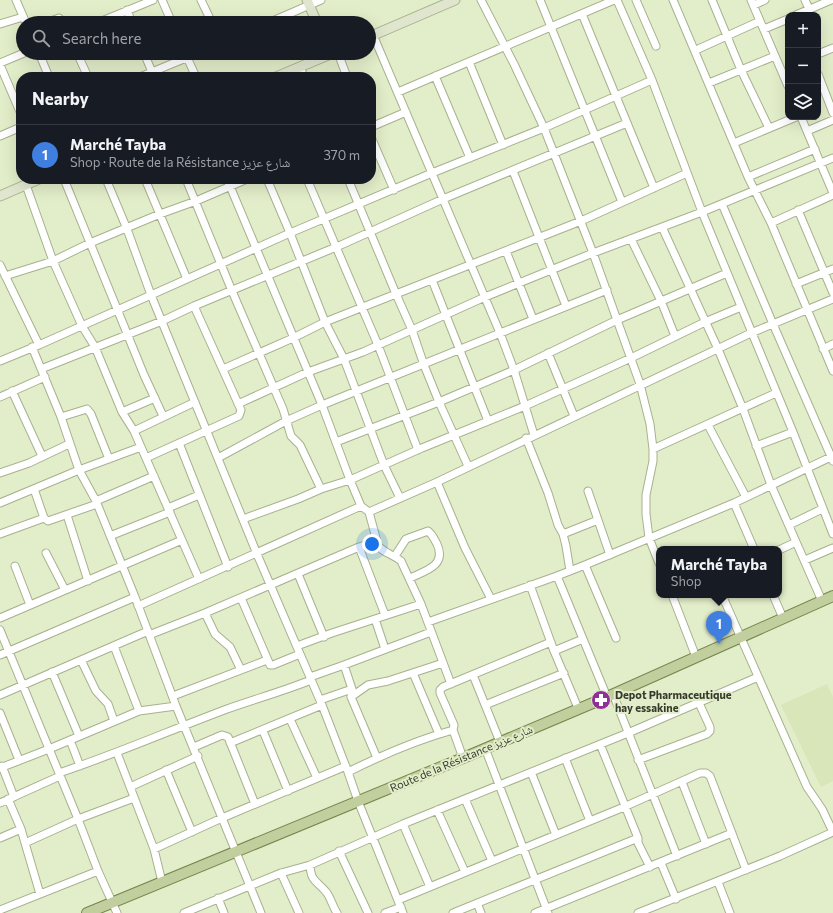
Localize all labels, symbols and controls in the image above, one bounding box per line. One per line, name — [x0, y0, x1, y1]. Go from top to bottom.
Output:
map controls — [785, 12, 821, 120]
button: + — [785, 12, 821, 48]
search box — [16, 16, 376, 60]
icon: search — [30, 27, 52, 49]
text: Search here — [62, 29, 141, 47]
button: − — [785, 48, 821, 84]
button: layers — [785, 84, 821, 120]
text: Nearby — [32, 88, 89, 109]
text: Marché Tayba — [70, 135, 166, 153]
text: 1 — [42, 147, 48, 163]
text: 370 m — [323, 147, 360, 163]
text: Shop · Route de la Résistance شارع عزيز — [70, 154, 290, 170]
your location — [362, 534, 382, 554]
popup — [656, 546, 782, 598]
text: Marché Tayba — [671, 555, 767, 573]
text: Shop — [671, 573, 701, 589]
pin: 1 — [706, 611, 732, 644]
place label: Depot Pharmaceutique hay essakine — [615, 688, 732, 714]
pharmacy icon: Depot Pharmaceutique hay essakine — [590, 689, 612, 711]
street label: Route de la Résistance شارع عزيز — [388, 722, 535, 795]

